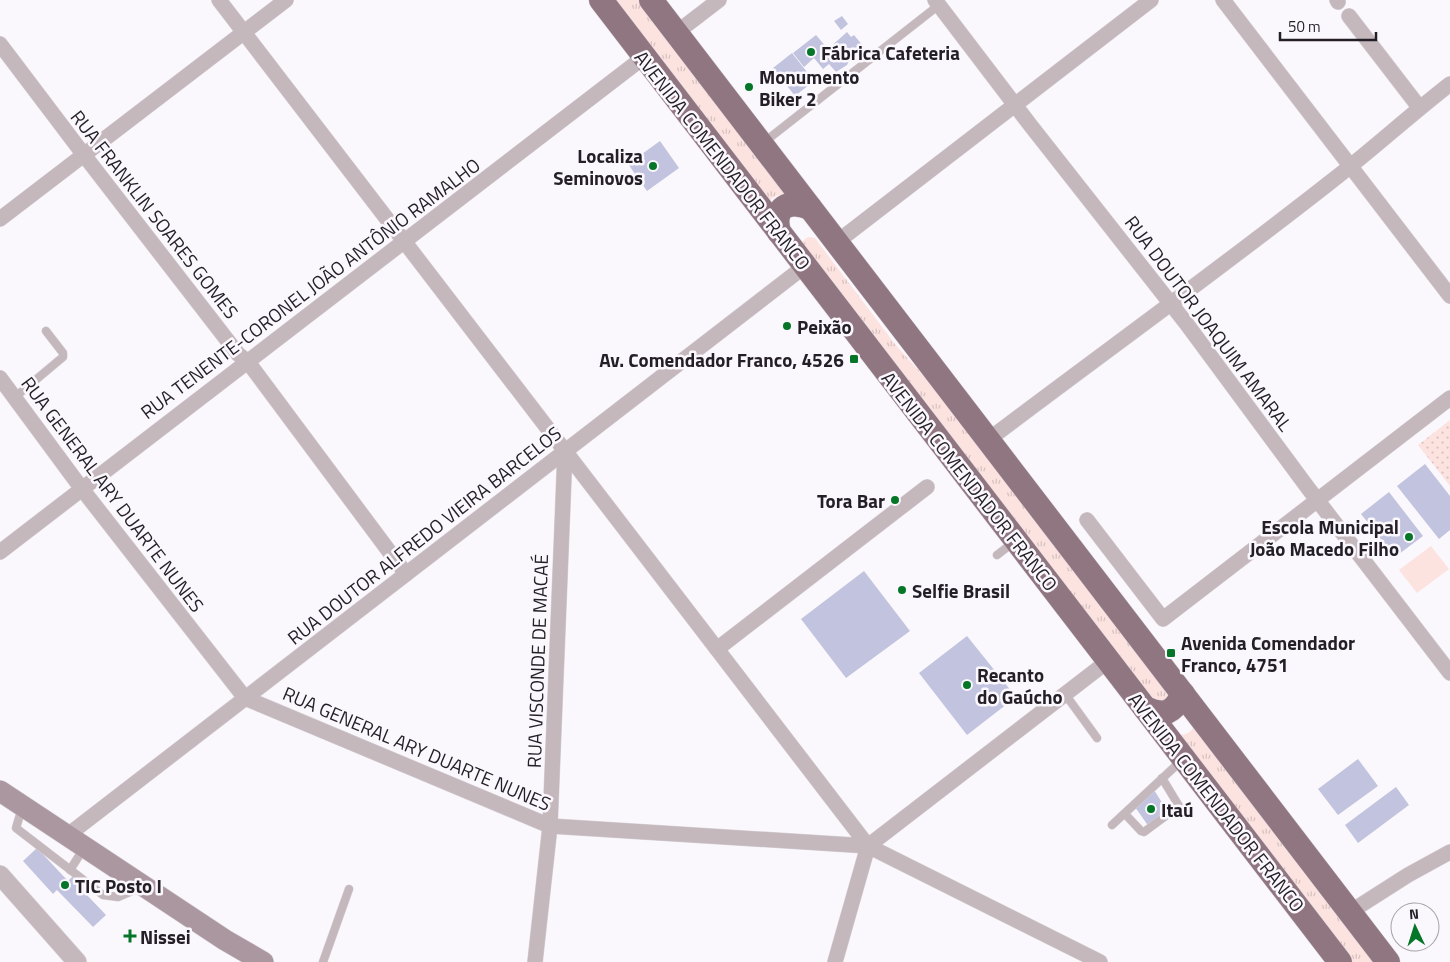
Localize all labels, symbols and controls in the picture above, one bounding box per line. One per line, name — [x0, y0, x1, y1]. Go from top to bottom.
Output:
scale bar — [1280, 10, 1376, 42]
text: 50 m — [1288, 15, 1321, 38]
place label: Fábrica Cafeteria — [821, 38, 960, 67]
street label: AVENIDA COMENDADOR FRANCO — [628, 44, 818, 276]
marker: Fábrica Cafeteria — [805, 46, 817, 58]
place label: Monumento Biker 2 — [759, 62, 859, 113]
marker: Monumento Biker 2 — [743, 81, 755, 93]
street label: RUA FRANKLIN SOARES GOMES — [64, 103, 246, 325]
place label: Localiza Seminovos — [553, 141, 643, 192]
street label: RUA TENENTE-CORONEL JOÃO ANTÔNIO RAMALHO — [134, 150, 486, 426]
marker: Localiza Seminovos — [647, 160, 659, 172]
street label: RUA DOUTOR JOAQUIM AMARAL — [1118, 209, 1300, 437]
place label: Peixão — [797, 312, 852, 341]
marker: Peixão — [781, 320, 793, 332]
place label: Av. Comendador Franco, 4526 — [599, 345, 844, 374]
marker: Av. Comendador Franco, 4526 — [848, 353, 860, 365]
street label: AVENIDA COMENDADOR FRANCO — [875, 365, 1065, 597]
street label: RUA GENERAL ARY DUARTE NUNES — [15, 370, 211, 618]
street label: RUA DOUTOR ALFREDO VIEIRA BARCELOS — [281, 419, 567, 651]
place label: Tora Bar — [817, 486, 885, 515]
marker: Tora Bar — [889, 494, 901, 506]
place label: Escola Municipal João Macedo Filho — [1250, 512, 1399, 563]
marker: Escola Municipal João Macedo Filho — [1403, 531, 1415, 543]
street label: RUA VISCONDE DE MACAÉ — [519, 554, 555, 768]
place label: Selfie Brasil — [912, 576, 1010, 605]
marker: Selfie Brasil — [896, 584, 908, 596]
place label: Avenida Comendador Franco, 4751 — [1181, 628, 1355, 679]
marker: Avenida Comendador Franco, 4751 — [1165, 647, 1177, 659]
place label: Recanto do Gaúcho — [977, 660, 1063, 711]
street label: RUA GENERAL ARY DUARTE NUNES — [278, 678, 556, 818]
marker: Recanto do Gaúcho — [961, 679, 973, 691]
street label: AVENIDA COMENDADOR FRANCO — [1122, 686, 1312, 918]
place label: Itaú — [1161, 795, 1194, 824]
marker: Itaú — [1145, 803, 1157, 815]
place label: TIC Posto I — [75, 871, 162, 900]
marker: TIC Posto I — [59, 879, 71, 891]
north arrow — [1390, 902, 1440, 952]
text: N — [1408, 903, 1420, 924]
place label: Nissei — [140, 922, 191, 951]
marker: Nissei — [124, 930, 136, 942]

